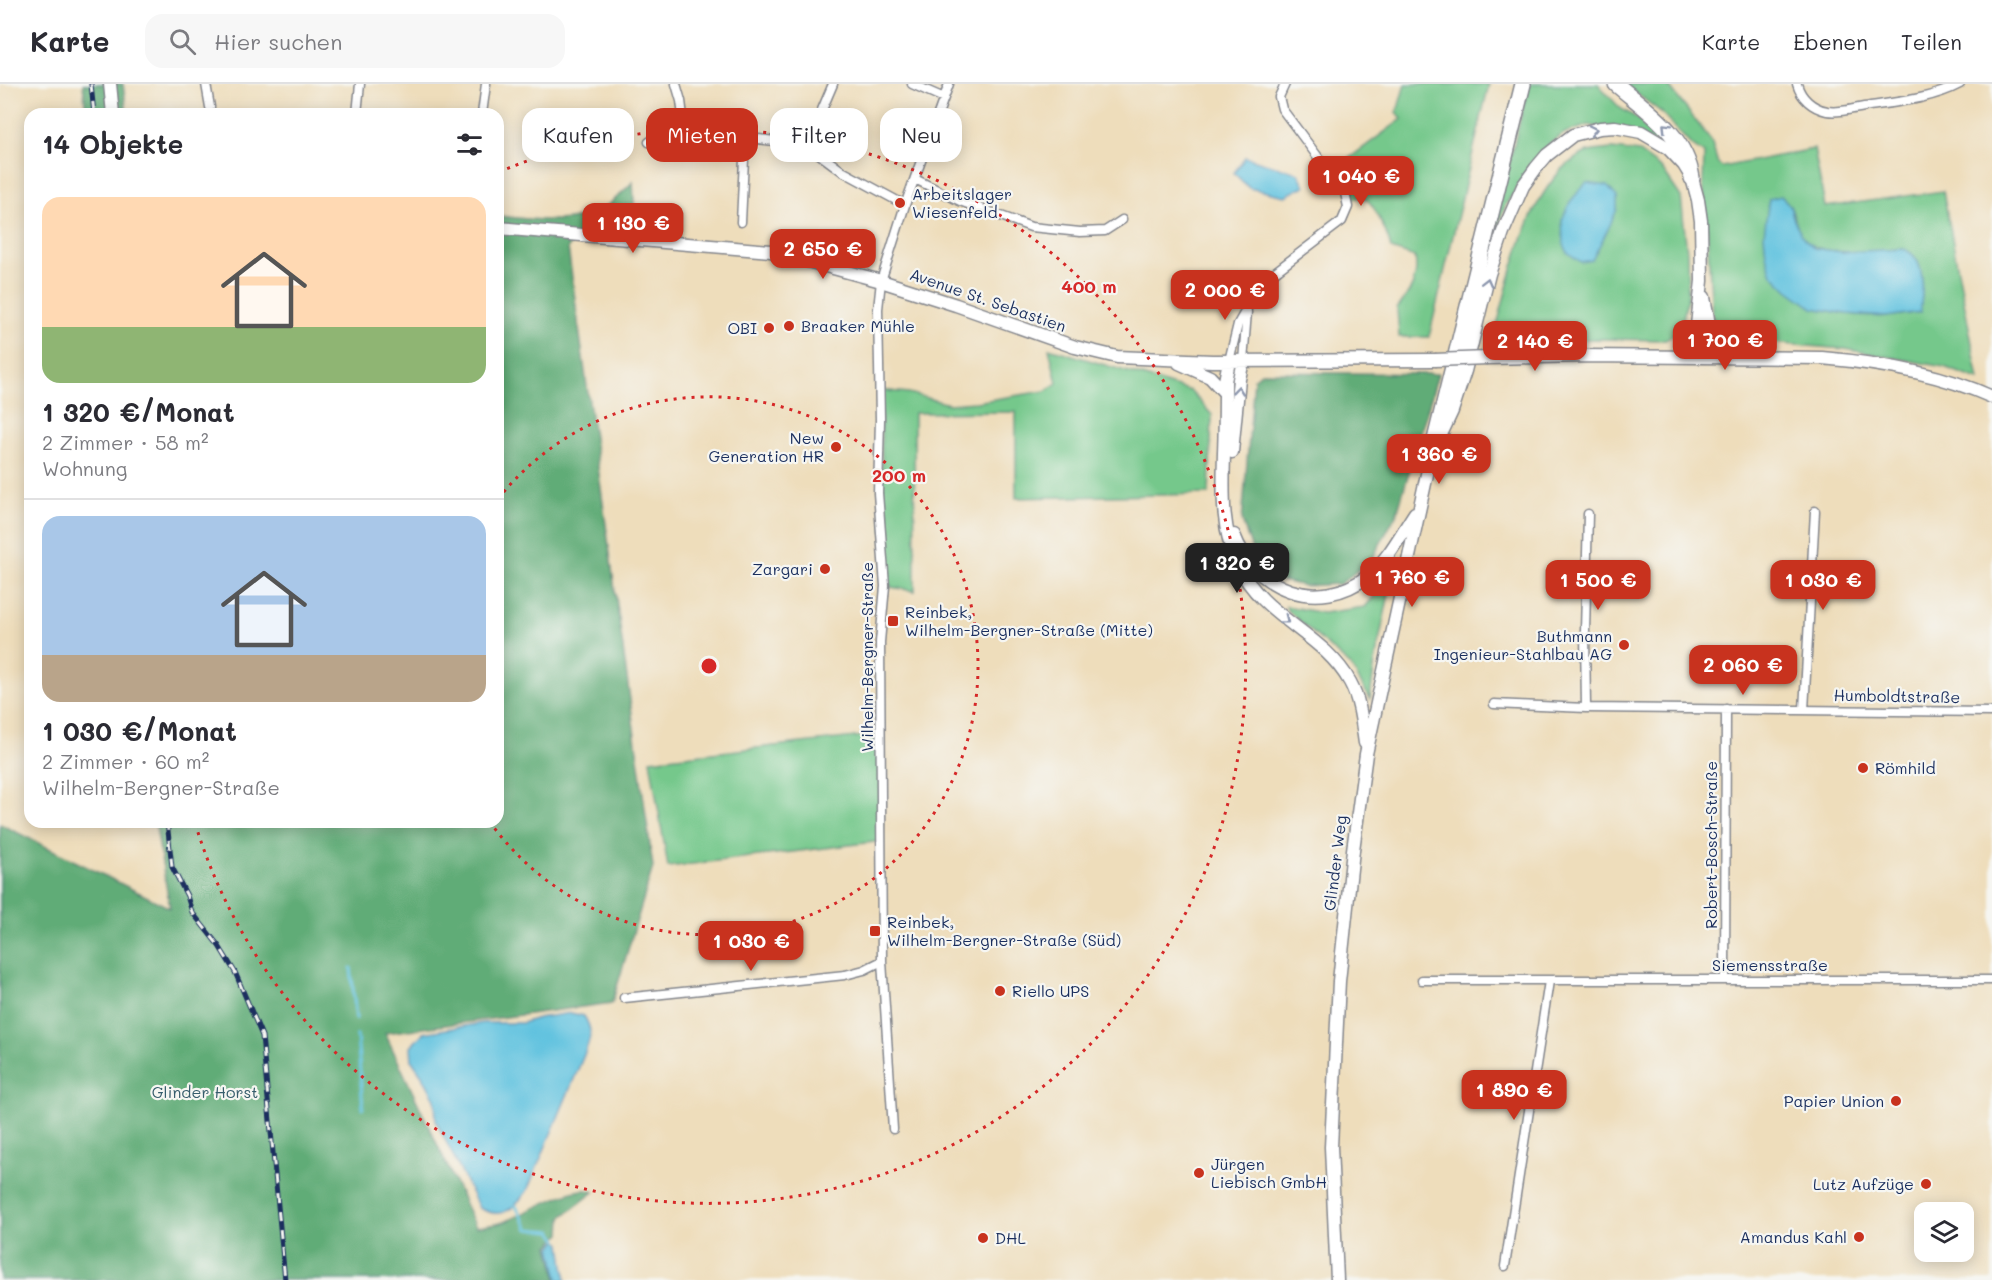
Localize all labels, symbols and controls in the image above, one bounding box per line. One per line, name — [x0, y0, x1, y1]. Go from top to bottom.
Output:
search box — [145, 14, 565, 68]
text: Karte — [30, 23, 109, 59]
icon: search — [166, 25, 199, 58]
text: Hier suchen — [214, 27, 342, 56]
text: Karte — [1702, 28, 1760, 55]
text: Ebenen — [1793, 28, 1868, 55]
text: Teilen — [1901, 28, 1962, 55]
chip: Kaufen — [522, 108, 634, 162]
chip: Mieten — [646, 108, 758, 162]
chip: Filter — [770, 108, 868, 162]
chip: Neu — [880, 108, 962, 162]
one-way arrow — [1662, 123, 1673, 134]
one-way arrow — [1587, 124, 1597, 137]
text: 14 Objekte — [42, 127, 183, 161]
icon: filters — [453, 128, 486, 161]
pin: 1 040 € — [1306, 156, 1416, 207]
text: 1 040 € — [1322, 162, 1400, 188]
place label: Arbeitslager Wiesenfeld — [912, 183, 1012, 222]
marker: Arbeitslager Wiesenfeld — [893, 196, 907, 210]
pin: 1 130 € — [578, 203, 688, 254]
text: 1 130 € — [596, 209, 670, 235]
pin: 2 650 € — [768, 229, 878, 280]
text: 2 650 € — [784, 235, 862, 261]
icon: home — [210, 236, 318, 344]
street label: Avenue St. Sebastien — [907, 263, 1069, 336]
pin: 2 000 € — [1170, 270, 1280, 321]
text: 400 m — [1061, 274, 1117, 298]
text: 2 000 € — [1185, 276, 1265, 302]
one-way arrow — [1479, 277, 1492, 287]
place label: Braaker Mühle — [801, 315, 915, 336]
place label: OBI — [727, 317, 757, 338]
marker: Braaker Mühle — [782, 319, 796, 333]
pin: 1 700 € — [1670, 320, 1780, 371]
marker: OBI — [762, 321, 776, 335]
pin: 2 140 € — [1480, 321, 1590, 372]
text: 1 700 € — [1687, 326, 1763, 352]
text: 2 140 € — [1497, 327, 1573, 353]
one-way arrow — [1231, 385, 1244, 394]
text: 1 320 €/Monat — [42, 395, 235, 429]
place label: New Generation HR — [708, 427, 824, 466]
text: 2 Zimmer · 58 m² — [42, 429, 209, 455]
pin: 1 360 € — [1384, 434, 1494, 485]
marker: New Generation HR — [829, 440, 843, 454]
text: 1 360 € — [1401, 440, 1477, 466]
text: Wohnung — [42, 455, 127, 481]
text: 200 m — [872, 463, 926, 487]
pin: 1 320 € — [1182, 543, 1292, 594]
text: 1 320 € — [1199, 549, 1275, 575]
icon: home — [210, 555, 318, 663]
pin: 1 760 € — [1357, 557, 1467, 608]
place label: Zargari — [752, 558, 813, 579]
pin: 1 500 € — [1543, 560, 1653, 611]
pin: 1 030 € — [1768, 560, 1878, 611]
marker: Zargari — [818, 562, 832, 576]
street label: Wilhelm-Bergner-Straße — [856, 562, 877, 752]
text: 1 760 € — [1374, 563, 1450, 589]
text: 1 500 € — [1560, 566, 1636, 592]
text: 1 030 € — [1784, 566, 1862, 592]
place label: Reinbek, Wilhelm-Bergner-Straße (Mitte) — [905, 601, 1153, 640]
one-way arrow — [1278, 612, 1289, 623]
marker: Reinbek, Wilhelm-Bergner-Straße (Mitte) — [886, 614, 900, 628]
place label: Buthmann Ingenieur-Stahlbau AG — [1434, 625, 1612, 664]
marker: Buthmann Ingenieur-Stahlbau AG — [1617, 638, 1631, 652]
pin: 2 060 € — [1688, 645, 1798, 696]
text: 2 060 € — [1703, 651, 1783, 677]
centre of rings — [699, 656, 719, 676]
street label: Humboldtstraße — [1834, 684, 1961, 707]
text: 1 030 €/Monat — [42, 714, 237, 748]
text: 2 Zimmer · 60 m² — [42, 748, 209, 774]
place label: Römhild — [1875, 757, 1936, 778]
street label: Robert-Bosch-Straße — [1700, 761, 1721, 929]
marker: Römhild — [1856, 761, 1870, 775]
text: Wilhelm-Bergner-Straße — [42, 774, 280, 800]
street label: Glinder Weg — [1318, 814, 1351, 912]
place label: Reinbek, Wilhelm-Bergner-Straße (Süd) — [887, 911, 1121, 950]
pin: 1 030 € — [696, 921, 806, 972]
marker: Reinbek, Wilhelm-Bergner-Straße (Süd) — [868, 924, 882, 938]
text: 1 030 € — [712, 927, 790, 953]
street label: Siemensstraße — [1712, 954, 1828, 975]
place label: Riello UPS — [1012, 980, 1089, 1001]
marker: Riello UPS — [993, 984, 1007, 998]
pin: 1 890 € — [1459, 1070, 1569, 1121]
text: 1 890 € — [1476, 1076, 1552, 1102]
park label: Glinder Horst — [152, 1081, 258, 1102]
place label: Papier Union — [1784, 1090, 1884, 1111]
marker: Papier Union — [1889, 1094, 1903, 1108]
place label: Jürgen Liebisch GmbH — [1211, 1153, 1327, 1192]
marker: Jürgen Liebisch GmbH — [1192, 1166, 1206, 1180]
place label: Lutz Aufzüge — [1813, 1173, 1914, 1194]
marker: Lutz Aufzüge — [1919, 1177, 1933, 1191]
map controls — [1914, 1202, 1974, 1262]
button: layers — [1914, 1202, 1974, 1262]
place label: Amandus Kahl — [1740, 1226, 1847, 1247]
place label: DHL — [995, 1227, 1026, 1248]
marker: Amandus Kahl — [1852, 1230, 1866, 1244]
marker: DHL — [976, 1231, 990, 1245]

